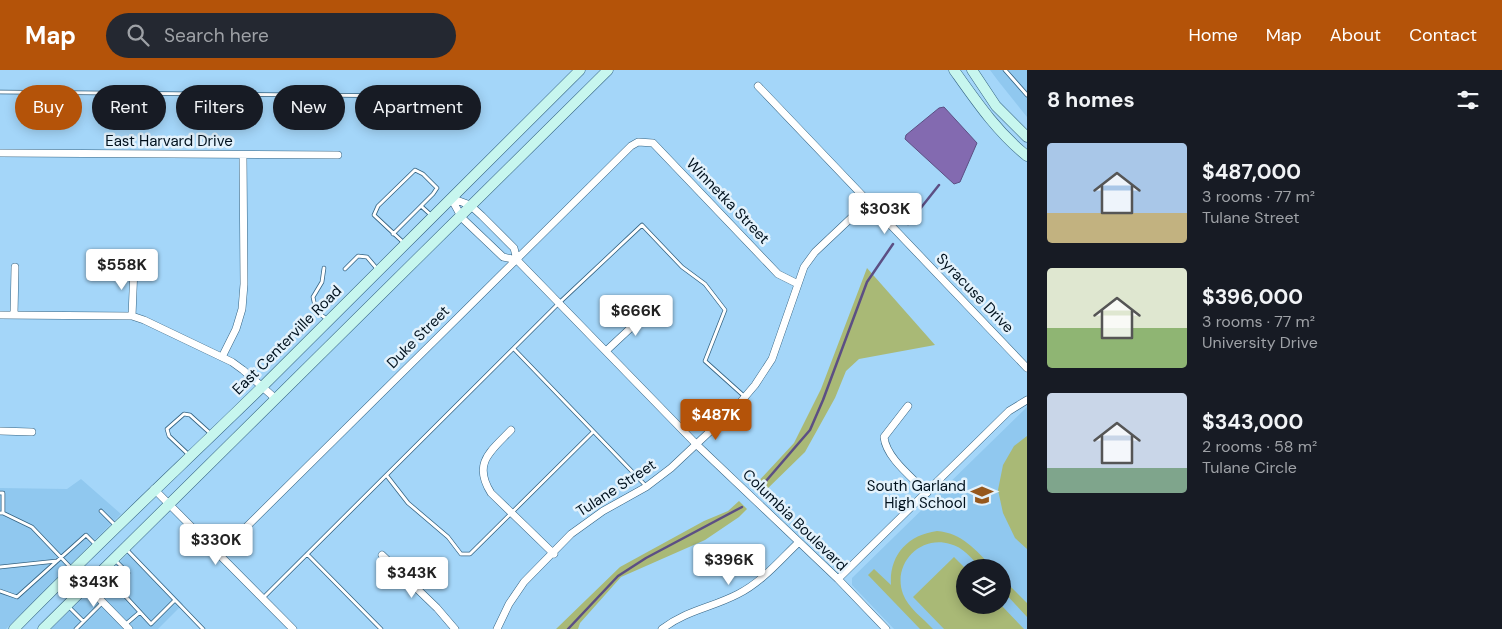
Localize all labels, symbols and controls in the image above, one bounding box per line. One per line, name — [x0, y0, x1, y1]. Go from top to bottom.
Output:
search box — [106, 13, 456, 58]
text: Map — [25, 20, 76, 51]
icon: search — [124, 21, 152, 49]
text: Search here — [164, 23, 269, 48]
text: Home — [1188, 23, 1238, 47]
text: Map — [1266, 23, 1302, 47]
text: About — [1330, 23, 1381, 47]
text: Contact — [1409, 23, 1477, 47]
chip: Buy — [15, 85, 82, 130]
chip: Rent — [92, 85, 166, 130]
chip: Filters — [176, 85, 263, 130]
chip: New — [273, 85, 345, 130]
chip: Apartment — [355, 85, 481, 130]
text: 8 homes — [1047, 86, 1135, 114]
icon: filters — [1454, 86, 1482, 114]
street label: East Harvard Drive — [105, 131, 233, 151]
street label: Winnetka Street — [682, 154, 774, 248]
text: $487,000 — [1202, 158, 1301, 186]
icon: home — [1087, 163, 1147, 223]
text: 3 rooms · 77 m² — [1202, 186, 1315, 207]
pin: $303K — [850, 192, 920, 235]
text: $303K — [860, 198, 910, 219]
text: Tulane Street — [1202, 207, 1300, 228]
pin: $558K — [87, 248, 157, 291]
street label: Syracuse Drive — [932, 249, 1018, 337]
text: $558K — [97, 254, 147, 275]
street label: East Centerville Road — [228, 281, 346, 399]
text: $396,000 — [1202, 283, 1303, 311]
icon: home — [1087, 288, 1147, 348]
pin: $666K — [601, 294, 671, 337]
text: $666K — [611, 300, 661, 321]
street label: Duke Street — [382, 301, 454, 373]
text: 3 rooms · 77 m² — [1202, 311, 1315, 332]
text: University Drive — [1202, 332, 1318, 353]
pin: $487K — [681, 398, 751, 441]
text: $487K — [691, 404, 741, 425]
text: $343,000 — [1202, 408, 1303, 436]
icon: home — [1087, 413, 1147, 473]
text: 2 rooms · 58 m² — [1202, 436, 1317, 457]
street label: Tulane Street — [572, 455, 660, 521]
text: Tulane Circle — [1202, 457, 1297, 478]
street label: Columbia Boulevard — [738, 465, 852, 575]
place label: South Garland High School — [867, 476, 966, 513]
school or university icon: South Garland High School — [969, 482, 995, 508]
pin: $330K — [181, 524, 251, 566]
text: $330K — [191, 529, 241, 550]
pin: $396K — [694, 544, 764, 586]
text: $396K — [704, 549, 754, 570]
pin: $343K — [377, 556, 447, 599]
map controls — [956, 559, 1011, 614]
button: layers — [956, 559, 1011, 614]
text: $343K — [387, 562, 437, 583]
pin: $343K — [59, 566, 129, 608]
text: $343K — [69, 571, 119, 592]

